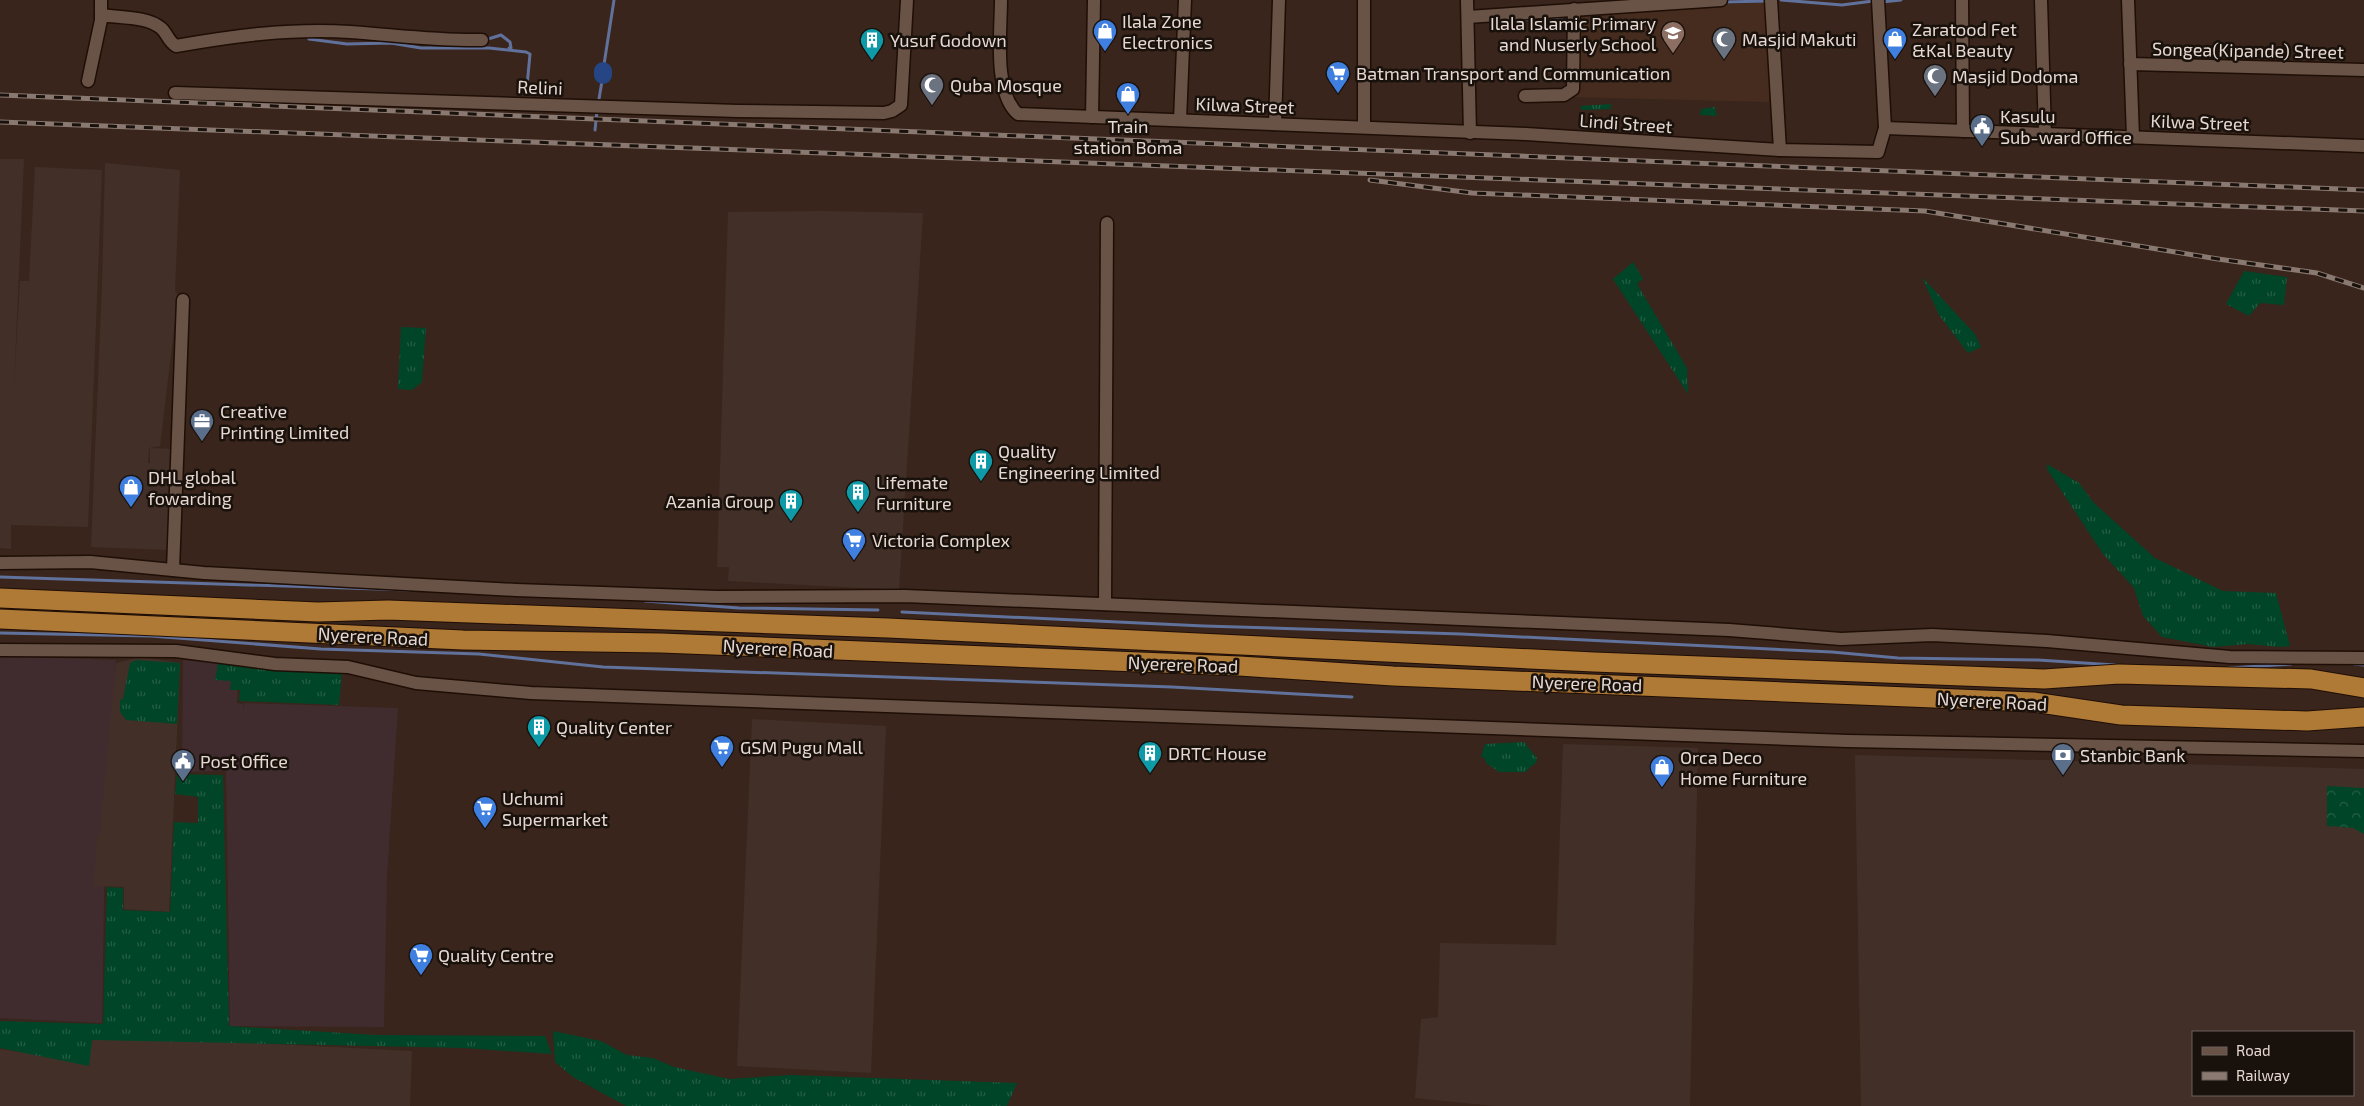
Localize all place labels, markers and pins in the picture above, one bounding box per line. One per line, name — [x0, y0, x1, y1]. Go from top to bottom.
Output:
place label: Ilala Zone Electronics — [1122, 10, 1213, 53]
place label: Ilala Islamic Primary and Nuserly School — [1490, 12, 1657, 55]
shop icon: Ilala Zone Electronics — [1092, 18, 1118, 52]
place label: Zaratood Fet &Kal Beauty — [1912, 18, 2017, 61]
school or university icon: Ilala Islamic Primary and Nuserly School — [1660, 20, 1686, 54]
mosque icon: Masjid Makuti — [1711, 26, 1737, 60]
shop icon: Zaratood Fet &Kal Beauty — [1882, 26, 1908, 60]
building icon: Yusuf Godown — [859, 27, 885, 61]
place label: Masjid Makuti — [1742, 28, 1857, 50]
place label: Yusuf Godown — [890, 29, 1007, 51]
supermarket icon: Batman Transport and Communication — [1325, 60, 1351, 94]
place label: Batman Transport and Communication — [1356, 62, 1670, 84]
mosque icon: Masjid Dodoma — [1922, 63, 1948, 97]
place label: Masjid Dodoma — [1952, 65, 2078, 87]
mosque icon: Quba Mosque — [919, 72, 945, 106]
place label: Quba Mosque — [950, 74, 1062, 96]
shop icon: Train station Boma — [1115, 81, 1141, 115]
place label: Kasulu Sub-ward Office — [2000, 105, 2132, 148]
public building icon: Kasulu Sub-ward Office — [1969, 113, 1995, 147]
place label: Train station Boma — [1074, 115, 1182, 158]
place label: Creative Printing Limited — [220, 400, 349, 443]
office icon: Creative Printing Limited — [189, 408, 215, 442]
place label: Quality Engineering Limited — [998, 440, 1160, 483]
building icon: Quality Engineering Limited — [968, 448, 994, 482]
place label: DHL global fowarding — [148, 466, 237, 509]
place label: Lifemate Furniture — [876, 471, 952, 514]
shop icon: DHL global fowarding — [118, 474, 144, 508]
building icon: Lifemate Furniture — [845, 479, 871, 513]
building icon: Azania Group — [778, 488, 804, 522]
place label: Azania Group — [666, 490, 774, 512]
supermarket icon: Victoria Complex — [841, 527, 867, 561]
place label: Victoria Complex — [872, 529, 1011, 551]
building icon: Quality Center — [526, 714, 552, 748]
place label: Quality Center — [556, 716, 672, 738]
supermarket icon: GSM Pugu Mall — [709, 734, 735, 768]
place label: GSM Pugu Mall — [740, 736, 863, 758]
building icon: DRTC House — [1137, 740, 1163, 774]
place label: DRTC House — [1168, 742, 1267, 764]
bank icon: Stanbic Bank — [2050, 742, 2076, 776]
place label: Stanbic Bank — [2080, 744, 2185, 766]
place label: Orca Deco Home Furniture — [1680, 746, 1807, 789]
public building icon: Post Office — [170, 748, 196, 782]
place label: Post Office — [200, 750, 288, 772]
shop icon: Orca Deco Home Furniture — [1649, 754, 1675, 788]
place label: Uchumi Supermarket — [502, 787, 608, 830]
supermarket icon: Uchumi Supermarket — [472, 795, 498, 829]
supermarket icon: Quality Centre — [408, 942, 434, 976]
place label: Quality Centre — [438, 944, 554, 966]

